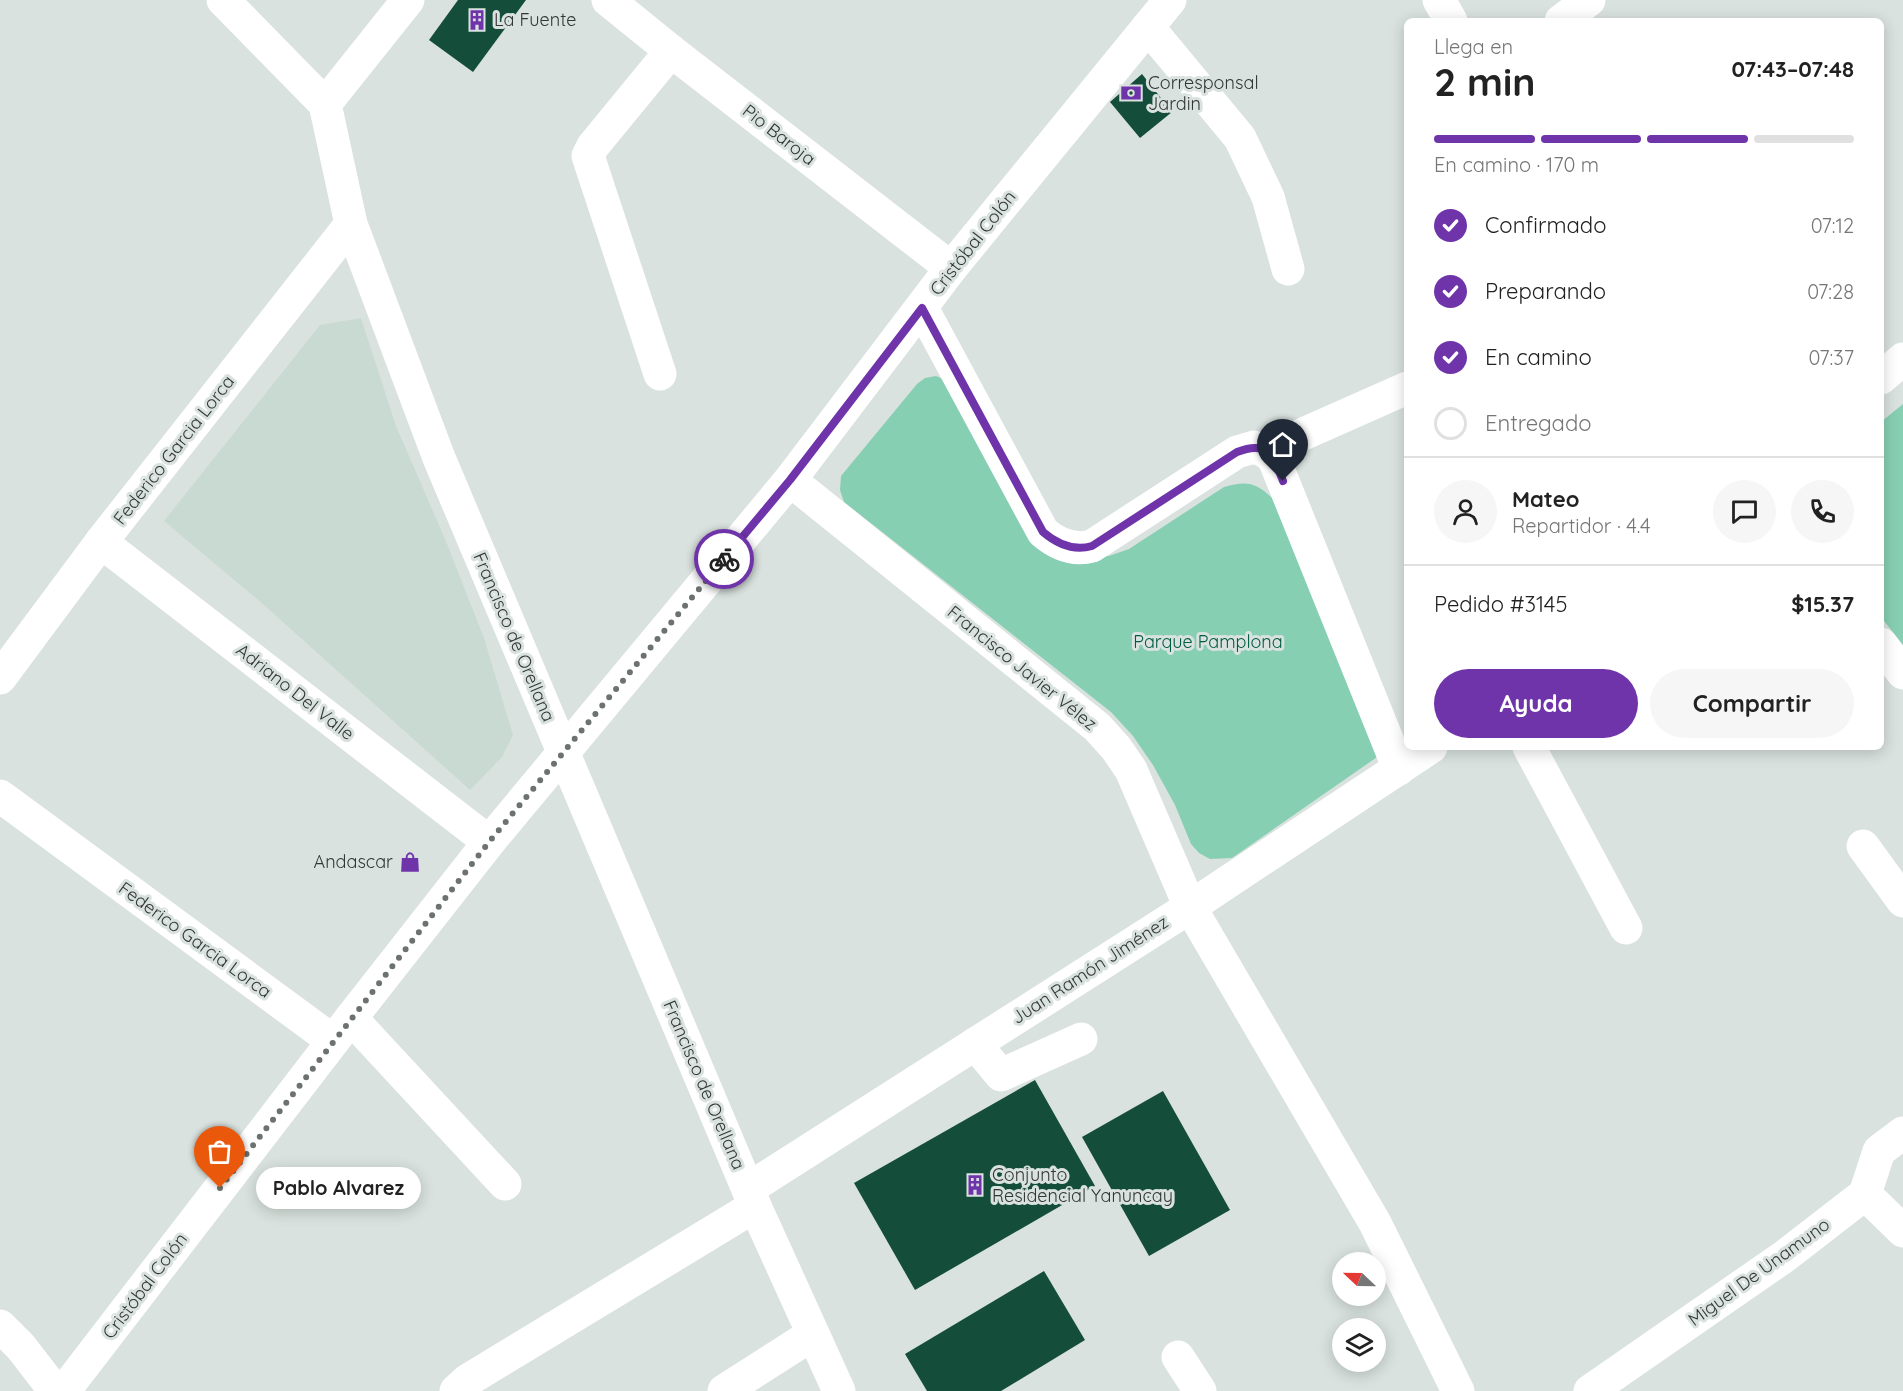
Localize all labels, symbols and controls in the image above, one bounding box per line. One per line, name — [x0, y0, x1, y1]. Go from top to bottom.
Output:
building icon: La Fuente — [465, 8, 489, 32]
place label: La Fuente — [494, 8, 576, 31]
text: Llega en — [1434, 34, 1513, 59]
text: 07:43–07:48 — [1731, 55, 1854, 83]
text: 2 min — [1434, 57, 1536, 106]
place label: Corresponsal Jardin — [1148, 71, 1259, 115]
bank icon: Corresponsal Jardin — [1119, 81, 1143, 105]
street label: Pio Baroja — [738, 99, 820, 170]
text: En camino · 170 m — [1434, 152, 1599, 177]
street label: Cristóbal Colón — [924, 186, 1021, 300]
icon: check — [1434, 209, 1467, 242]
text: Confirmado — [1485, 211, 1606, 239]
text: 07:12 — [1811, 213, 1854, 238]
icon: check — [1434, 275, 1467, 308]
text: Preparando — [1485, 277, 1606, 305]
text: 07:28 — [1807, 279, 1854, 304]
icon: check — [1434, 341, 1467, 374]
text: En camino — [1485, 343, 1592, 371]
text: 07:37 — [1808, 345, 1854, 370]
street label: Federico Garcia Lorca — [108, 370, 239, 529]
text: Entregado — [1485, 409, 1592, 437]
pin — [1257, 419, 1308, 481]
icon: home — [1266, 428, 1299, 461]
button: person — [1434, 480, 1497, 543]
button: chat — [1713, 480, 1776, 543]
button: phone — [1791, 480, 1854, 543]
text: Mateo — [1512, 485, 1579, 513]
text: Repartidor · 4.4 — [1512, 513, 1650, 538]
courier — [694, 529, 754, 589]
icon: bike — [708, 543, 741, 576]
street label: Francisco de Orellana — [468, 549, 561, 725]
text: Pedido #3145 — [1434, 590, 1567, 618]
text: $15.37 — [1791, 590, 1854, 618]
street label: Francisco Javier Vélez — [943, 600, 1102, 735]
park label: Parque Pamplona — [1133, 630, 1283, 653]
street label: Adriano Del Valle — [232, 638, 359, 745]
button: Ayuda — [1434, 669, 1638, 738]
button: Compartir — [1650, 669, 1854, 738]
place label: Andascar — [314, 850, 393, 873]
shop icon: Andascar — [398, 850, 422, 874]
street label: Federico Garcia Lorca — [114, 876, 276, 1003]
street label: Juan Ramón Jiménez — [1007, 910, 1172, 1029]
street label: Francisco de Orellana — [658, 997, 751, 1173]
pin — [194, 1126, 245, 1188]
icon: bag — [203, 1135, 236, 1168]
place label: Conjunto Residencial Yanuncay — [992, 1163, 1173, 1207]
callout: Pablo Alvarez — [256, 1167, 421, 1209]
building icon: Conjunto Residencial Yanuncay — [963, 1173, 987, 1197]
text: Pablo Alvarez — [273, 1175, 404, 1200]
street label: Miguel De Unamuno — [1683, 1212, 1834, 1331]
street label: Cristóbal Colón — [97, 1228, 192, 1343]
north arrow — [1332, 1252, 1386, 1306]
map controls — [1332, 1252, 1386, 1372]
button: layers — [1332, 1318, 1386, 1372]

